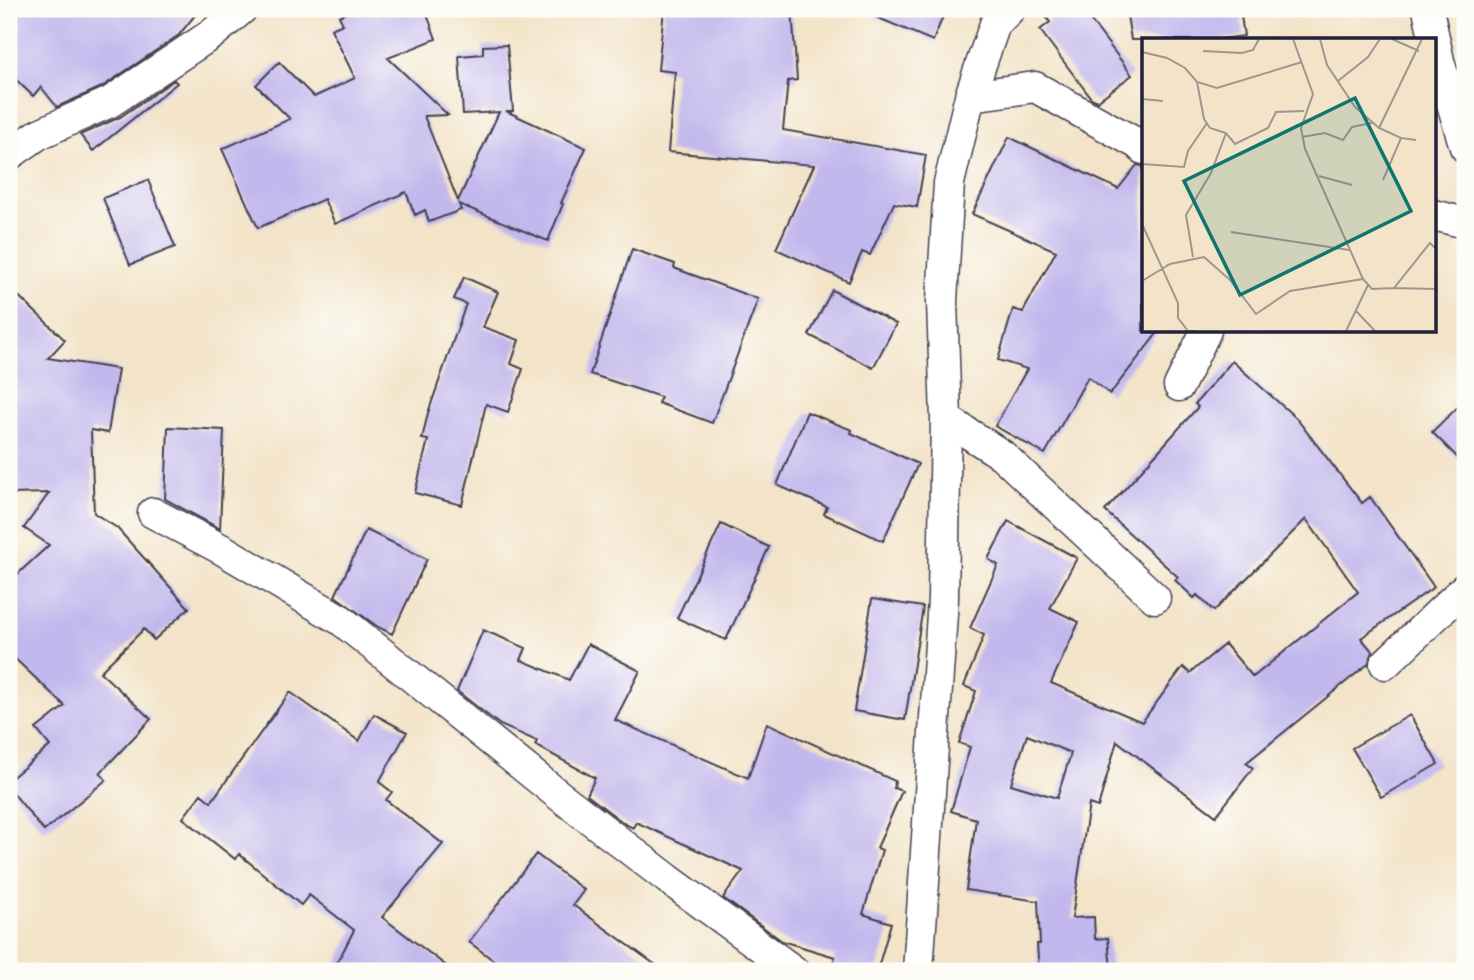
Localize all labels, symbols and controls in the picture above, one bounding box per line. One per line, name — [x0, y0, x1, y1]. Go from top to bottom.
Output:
inset map — [1142, 38, 1436, 332]

